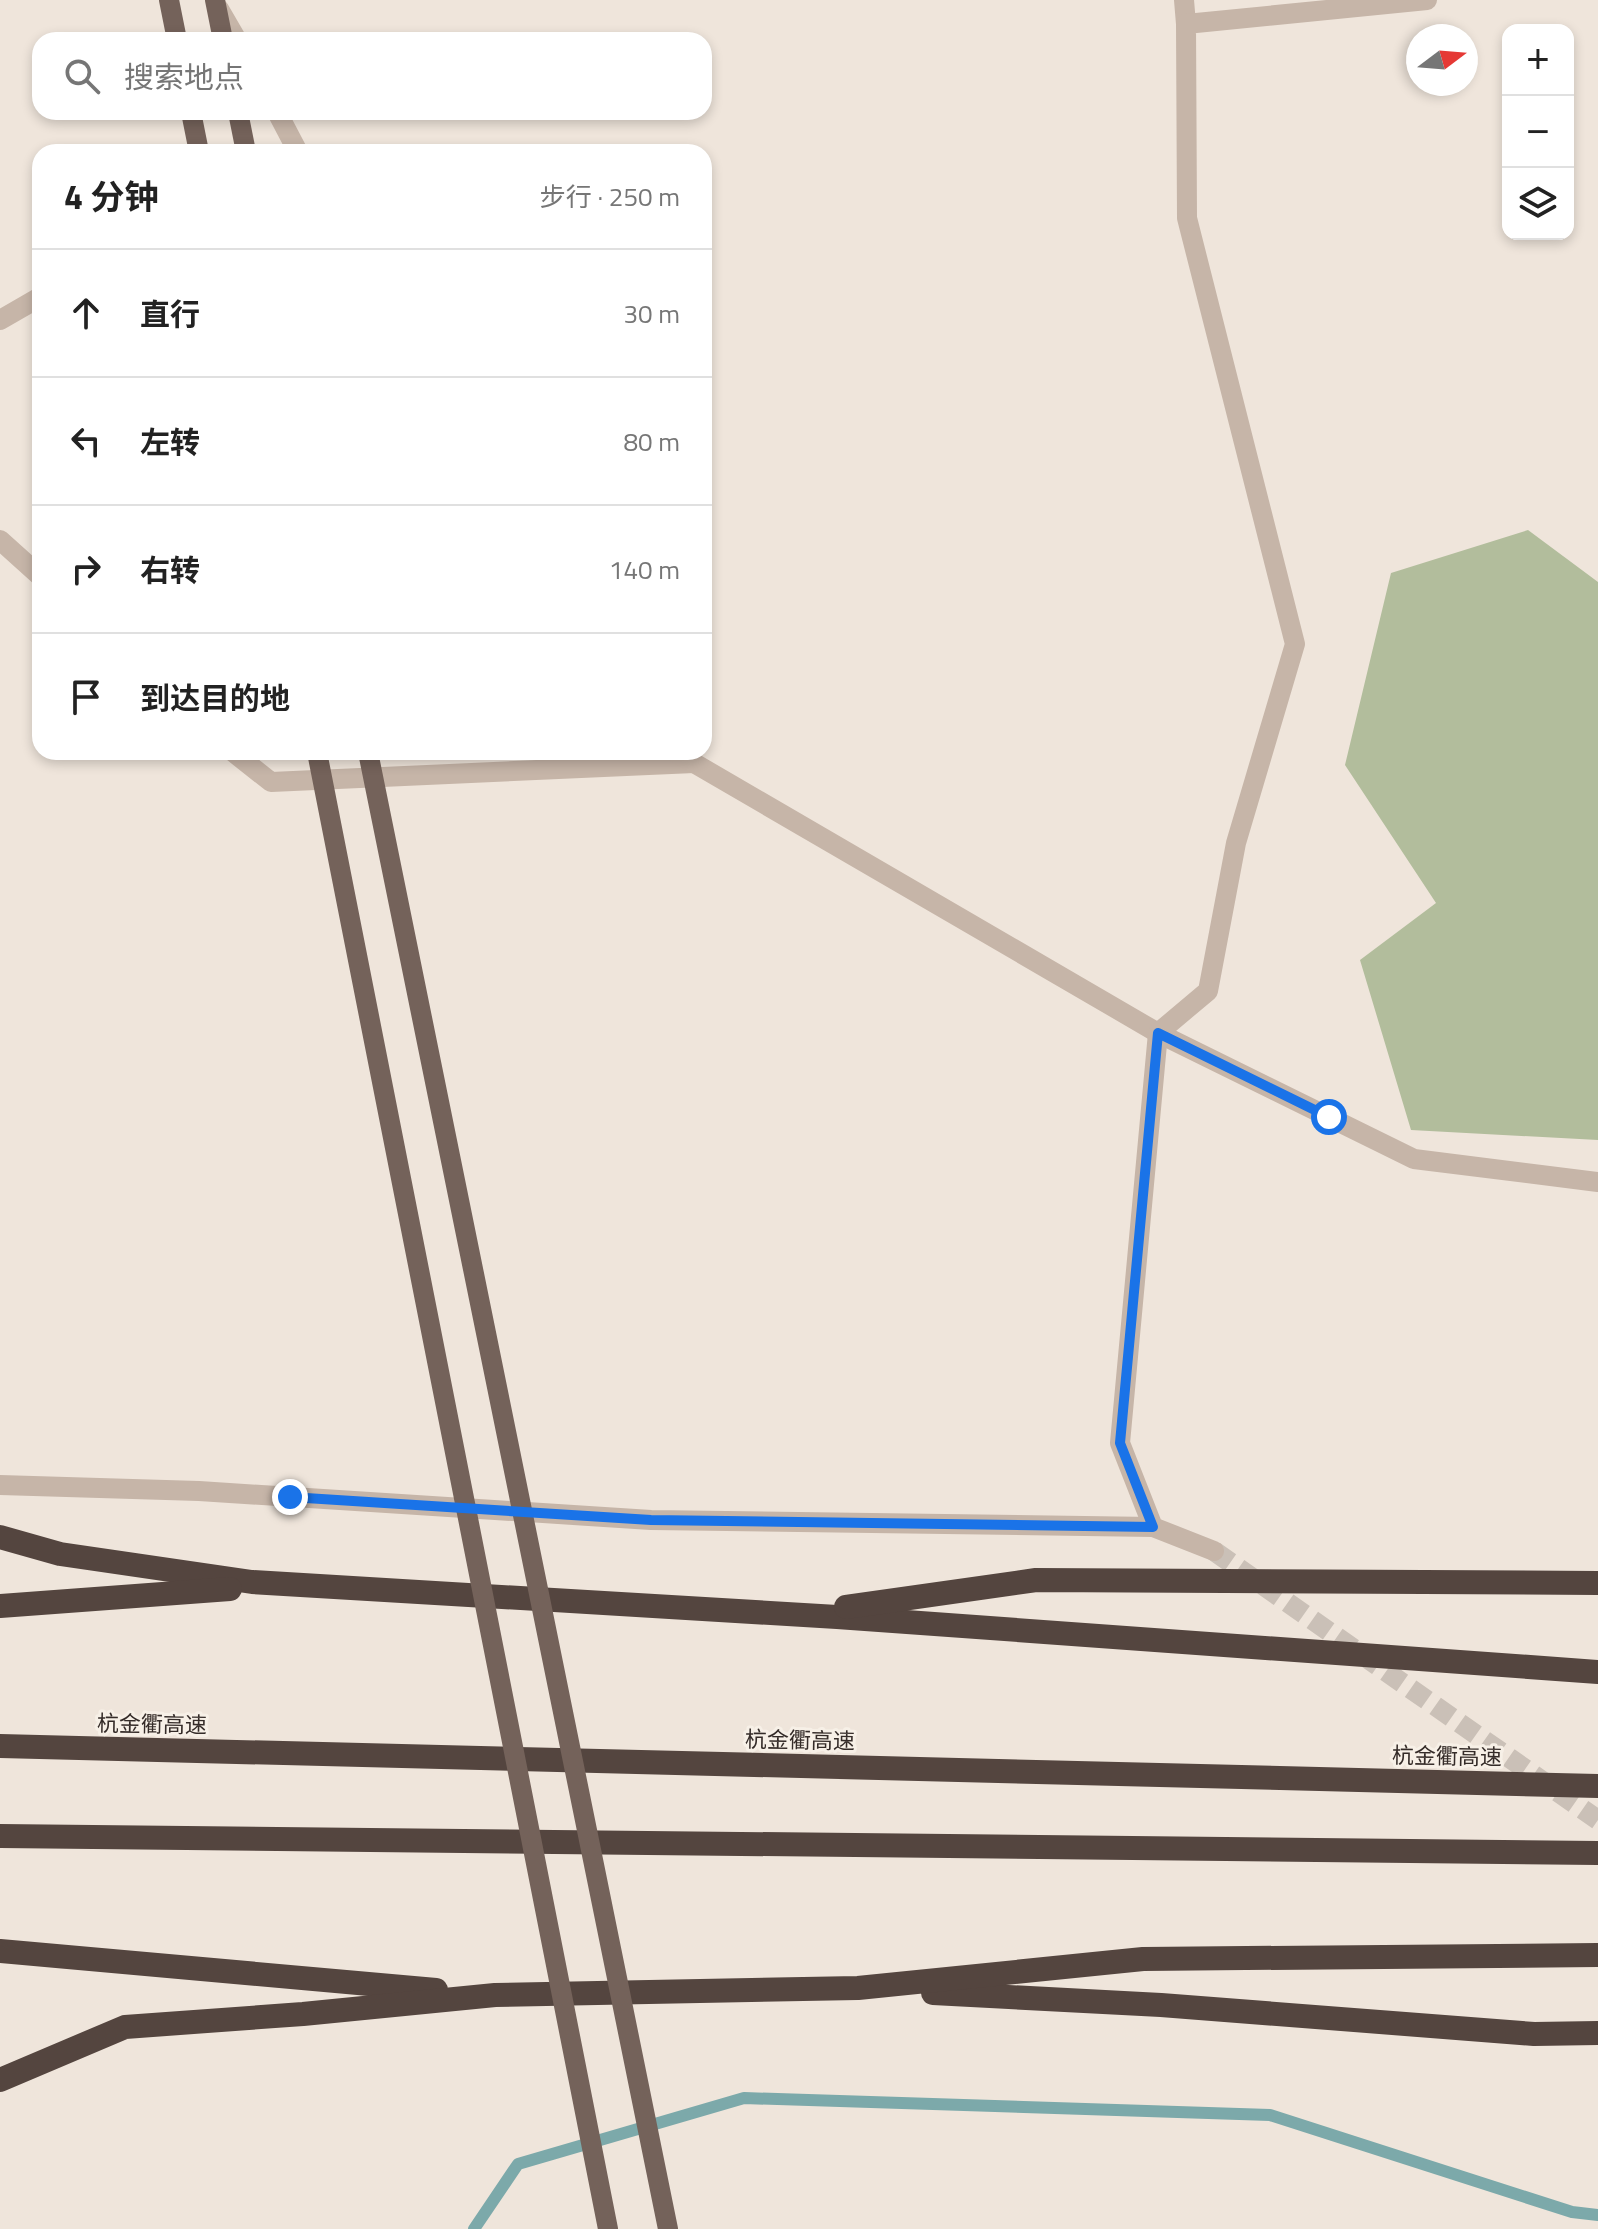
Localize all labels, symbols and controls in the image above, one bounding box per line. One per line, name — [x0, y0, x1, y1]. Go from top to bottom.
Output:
north arrow — [1406, 24, 1478, 96]
map controls — [1502, 24, 1574, 240]
button: + — [1502, 24, 1574, 96]
search box — [32, 32, 712, 120]
icon: search — [60, 54, 104, 98]
text: 搜索地点 — [124, 54, 244, 100]
button: − — [1502, 96, 1574, 168]
button: layers — [1502, 168, 1574, 240]
text: 4 分钟 — [64, 170, 159, 222]
text: 步行 · 250 m — [540, 177, 680, 216]
icon: ahead — [64, 291, 108, 335]
text: 直行 — [140, 291, 200, 337]
text: 30 m — [623, 294, 680, 333]
icon: left — [64, 419, 108, 463]
text: 左转 — [140, 419, 200, 465]
text: 80 m — [623, 422, 680, 461]
icon: right — [64, 547, 108, 591]
text: 右转 — [140, 547, 200, 593]
text: 140 m — [609, 550, 680, 589]
icon: arrive — [64, 675, 108, 719]
text: 到达目的地 — [140, 675, 290, 721]
route start — [1311, 1099, 1347, 1135]
route end — [272, 1479, 308, 1515]
street label: 杭金衢高速 — [97, 1706, 207, 1742]
street label: 杭金衢高速 — [745, 1722, 855, 1758]
street label: 杭金衢高速 — [1392, 1738, 1502, 1774]

